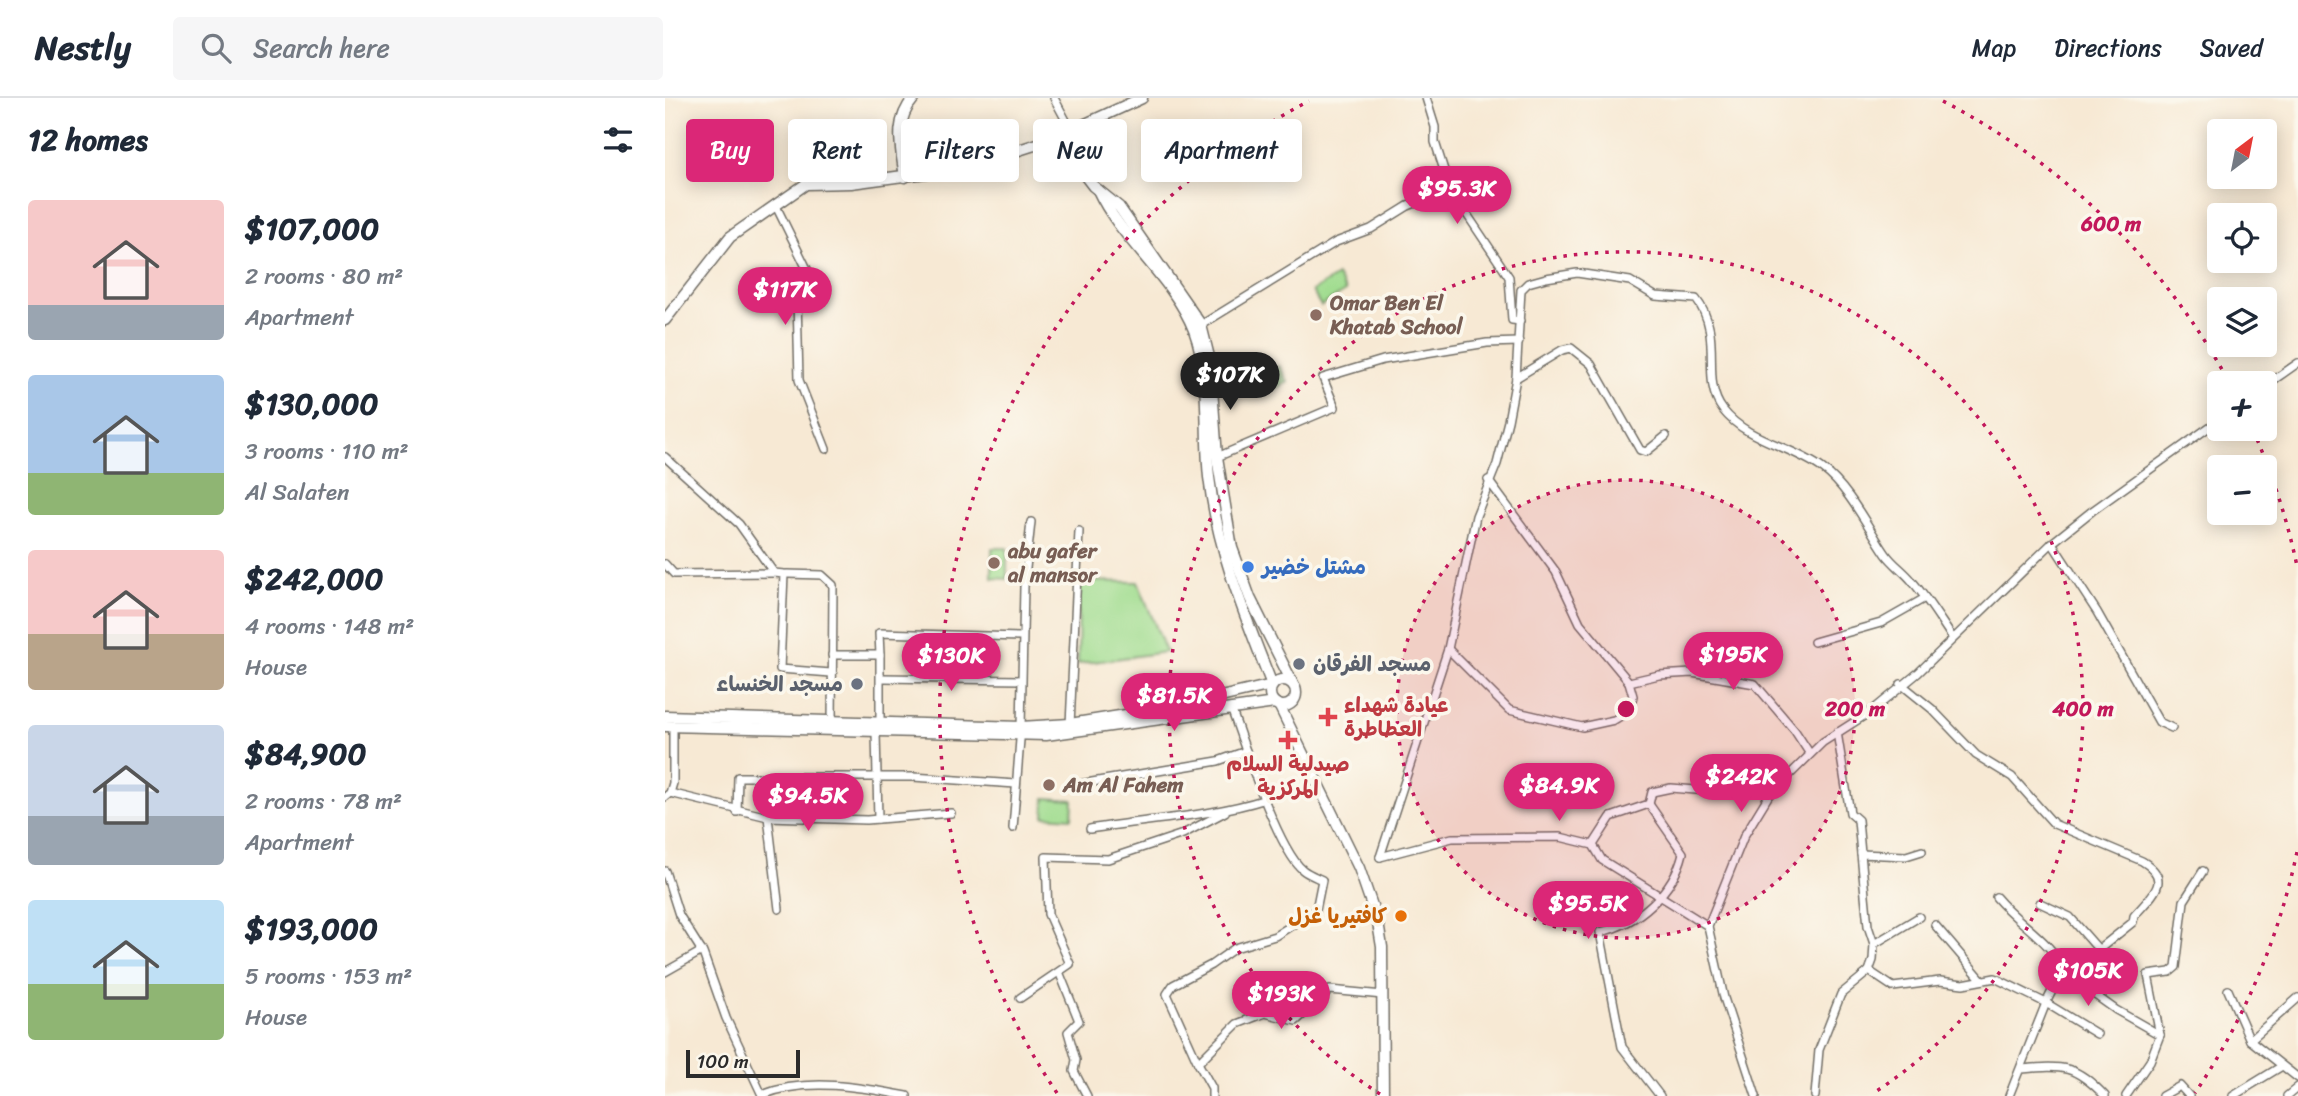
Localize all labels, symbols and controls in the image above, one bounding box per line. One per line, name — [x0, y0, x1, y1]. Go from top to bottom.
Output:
search box — [173, 17, 663, 80]
text: Nestly — [35, 19, 131, 77]
text: Search here — [253, 25, 390, 71]
text: Map — [1972, 27, 2016, 69]
text: Directions — [2054, 27, 2162, 69]
text: Saved — [2200, 27, 2263, 69]
icon: search — [197, 29, 235, 67]
text: 12 homes — [28, 113, 148, 167]
chip: Buy — [686, 119, 774, 182]
chip: Rent — [788, 119, 887, 182]
chip: Filters — [901, 119, 1019, 182]
chip: New — [1033, 119, 1127, 182]
chip: Apartment — [1141, 119, 1302, 182]
north arrow — [2207, 119, 2277, 189]
map controls — [2207, 119, 2277, 525]
icon: filters — [599, 121, 637, 159]
pin: $95.3K — [1400, 166, 1514, 226]
text: $95.3K — [1418, 168, 1496, 209]
text: $107,000 — [245, 202, 379, 256]
button: locate — [2207, 203, 2277, 273]
text: 600 m — [2080, 205, 2142, 243]
icon: home — [84, 228, 168, 312]
text: 2 rooms · 80 m² — [245, 256, 403, 297]
pin: $117K — [736, 268, 834, 327]
text: $117K — [754, 269, 816, 310]
place label: Omar Ben El Khatab School — [1329, 284, 1463, 346]
button: layers — [2207, 287, 2277, 357]
text: Apartment — [245, 297, 354, 338]
marker: Omar Ben El Khatab School — [1308, 307, 1324, 323]
pin: $107K — [1181, 352, 1279, 412]
text: $107K — [1197, 354, 1264, 395]
button: + — [2207, 371, 2277, 441]
text: $130,000 — [245, 377, 378, 431]
icon: home — [84, 403, 168, 487]
text: 3 rooms · 110 m² — [245, 431, 409, 472]
button: − — [2207, 455, 2277, 525]
text: Al Salaten — [245, 472, 349, 513]
place label: abu gafer al mansor — [1007, 532, 1099, 594]
place label: مشتل خضير — [1260, 548, 1366, 586]
text: $242,000 — [245, 552, 384, 606]
marker: abu gafer al mansor — [986, 555, 1002, 571]
marker: مشتل خضير — [1240, 559, 1256, 575]
icon: home — [84, 578, 168, 662]
text: 4 rooms · 148 m² — [245, 606, 414, 647]
pin: $195K — [1684, 632, 1782, 692]
pin: $130K — [902, 634, 1000, 693]
text: $195K — [1699, 634, 1767, 675]
text: $130K — [918, 635, 984, 676]
place label: مسجد الفرقان — [1313, 645, 1431, 683]
text: House — [245, 647, 307, 688]
marker: مسجد الفرقان — [1291, 656, 1307, 672]
place label: مسجد الخنساء — [716, 665, 843, 703]
pin: $81.5K — [1117, 674, 1231, 733]
text: $81.5K — [1137, 675, 1211, 716]
marker: مسجد الخنساء — [849, 676, 865, 692]
place label: عيادة شهداء العطاطرة — [1344, 686, 1448, 748]
text: 200 m — [1824, 690, 1886, 728]
text: 400 m — [2051, 690, 2114, 728]
centre of rings — [1614, 697, 1638, 721]
marker: عيادة شهداء العطاطرة — [1318, 707, 1338, 727]
text: $84,900 — [245, 727, 366, 781]
marker: صيدلية السلام المركزية — [1280, 732, 1296, 748]
place label: صيدلية السلام المركزية — [1226, 745, 1350, 807]
icon: home — [84, 753, 168, 837]
pin: $242K — [1692, 754, 1790, 814]
text: $242K — [1706, 756, 1776, 797]
pin: $84.9K — [1502, 764, 1616, 823]
text: $84.9K — [1520, 765, 1598, 806]
place label: Am Al Fahem — [1062, 766, 1184, 804]
pin: $94.5K — [751, 774, 865, 833]
text: $94.5K — [769, 775, 847, 816]
marker: Am Al Fahem — [1041, 777, 1057, 793]
text: 2 rooms · 78 m² — [245, 781, 402, 822]
text: Apartment — [245, 822, 354, 863]
pin: $95.5K — [1531, 882, 1645, 941]
text: $95.5K — [1549, 883, 1627, 924]
place label: كافتيريا غزل — [1288, 897, 1388, 935]
text: $193,000 — [245, 902, 378, 956]
marker: كافتيريا غزل — [1393, 908, 1409, 924]
icon: home — [84, 928, 168, 1012]
pin: $105K — [2039, 948, 2137, 1008]
text: $105K — [2054, 950, 2122, 991]
text: 5 rooms · 153 m² — [245, 956, 412, 997]
pin: $193K — [1232, 972, 1330, 1031]
text: $193K — [1248, 973, 1314, 1014]
text: House — [245, 997, 307, 1038]
text: 100 m — [697, 1045, 749, 1078]
scale bar — [686, 1047, 800, 1079]

